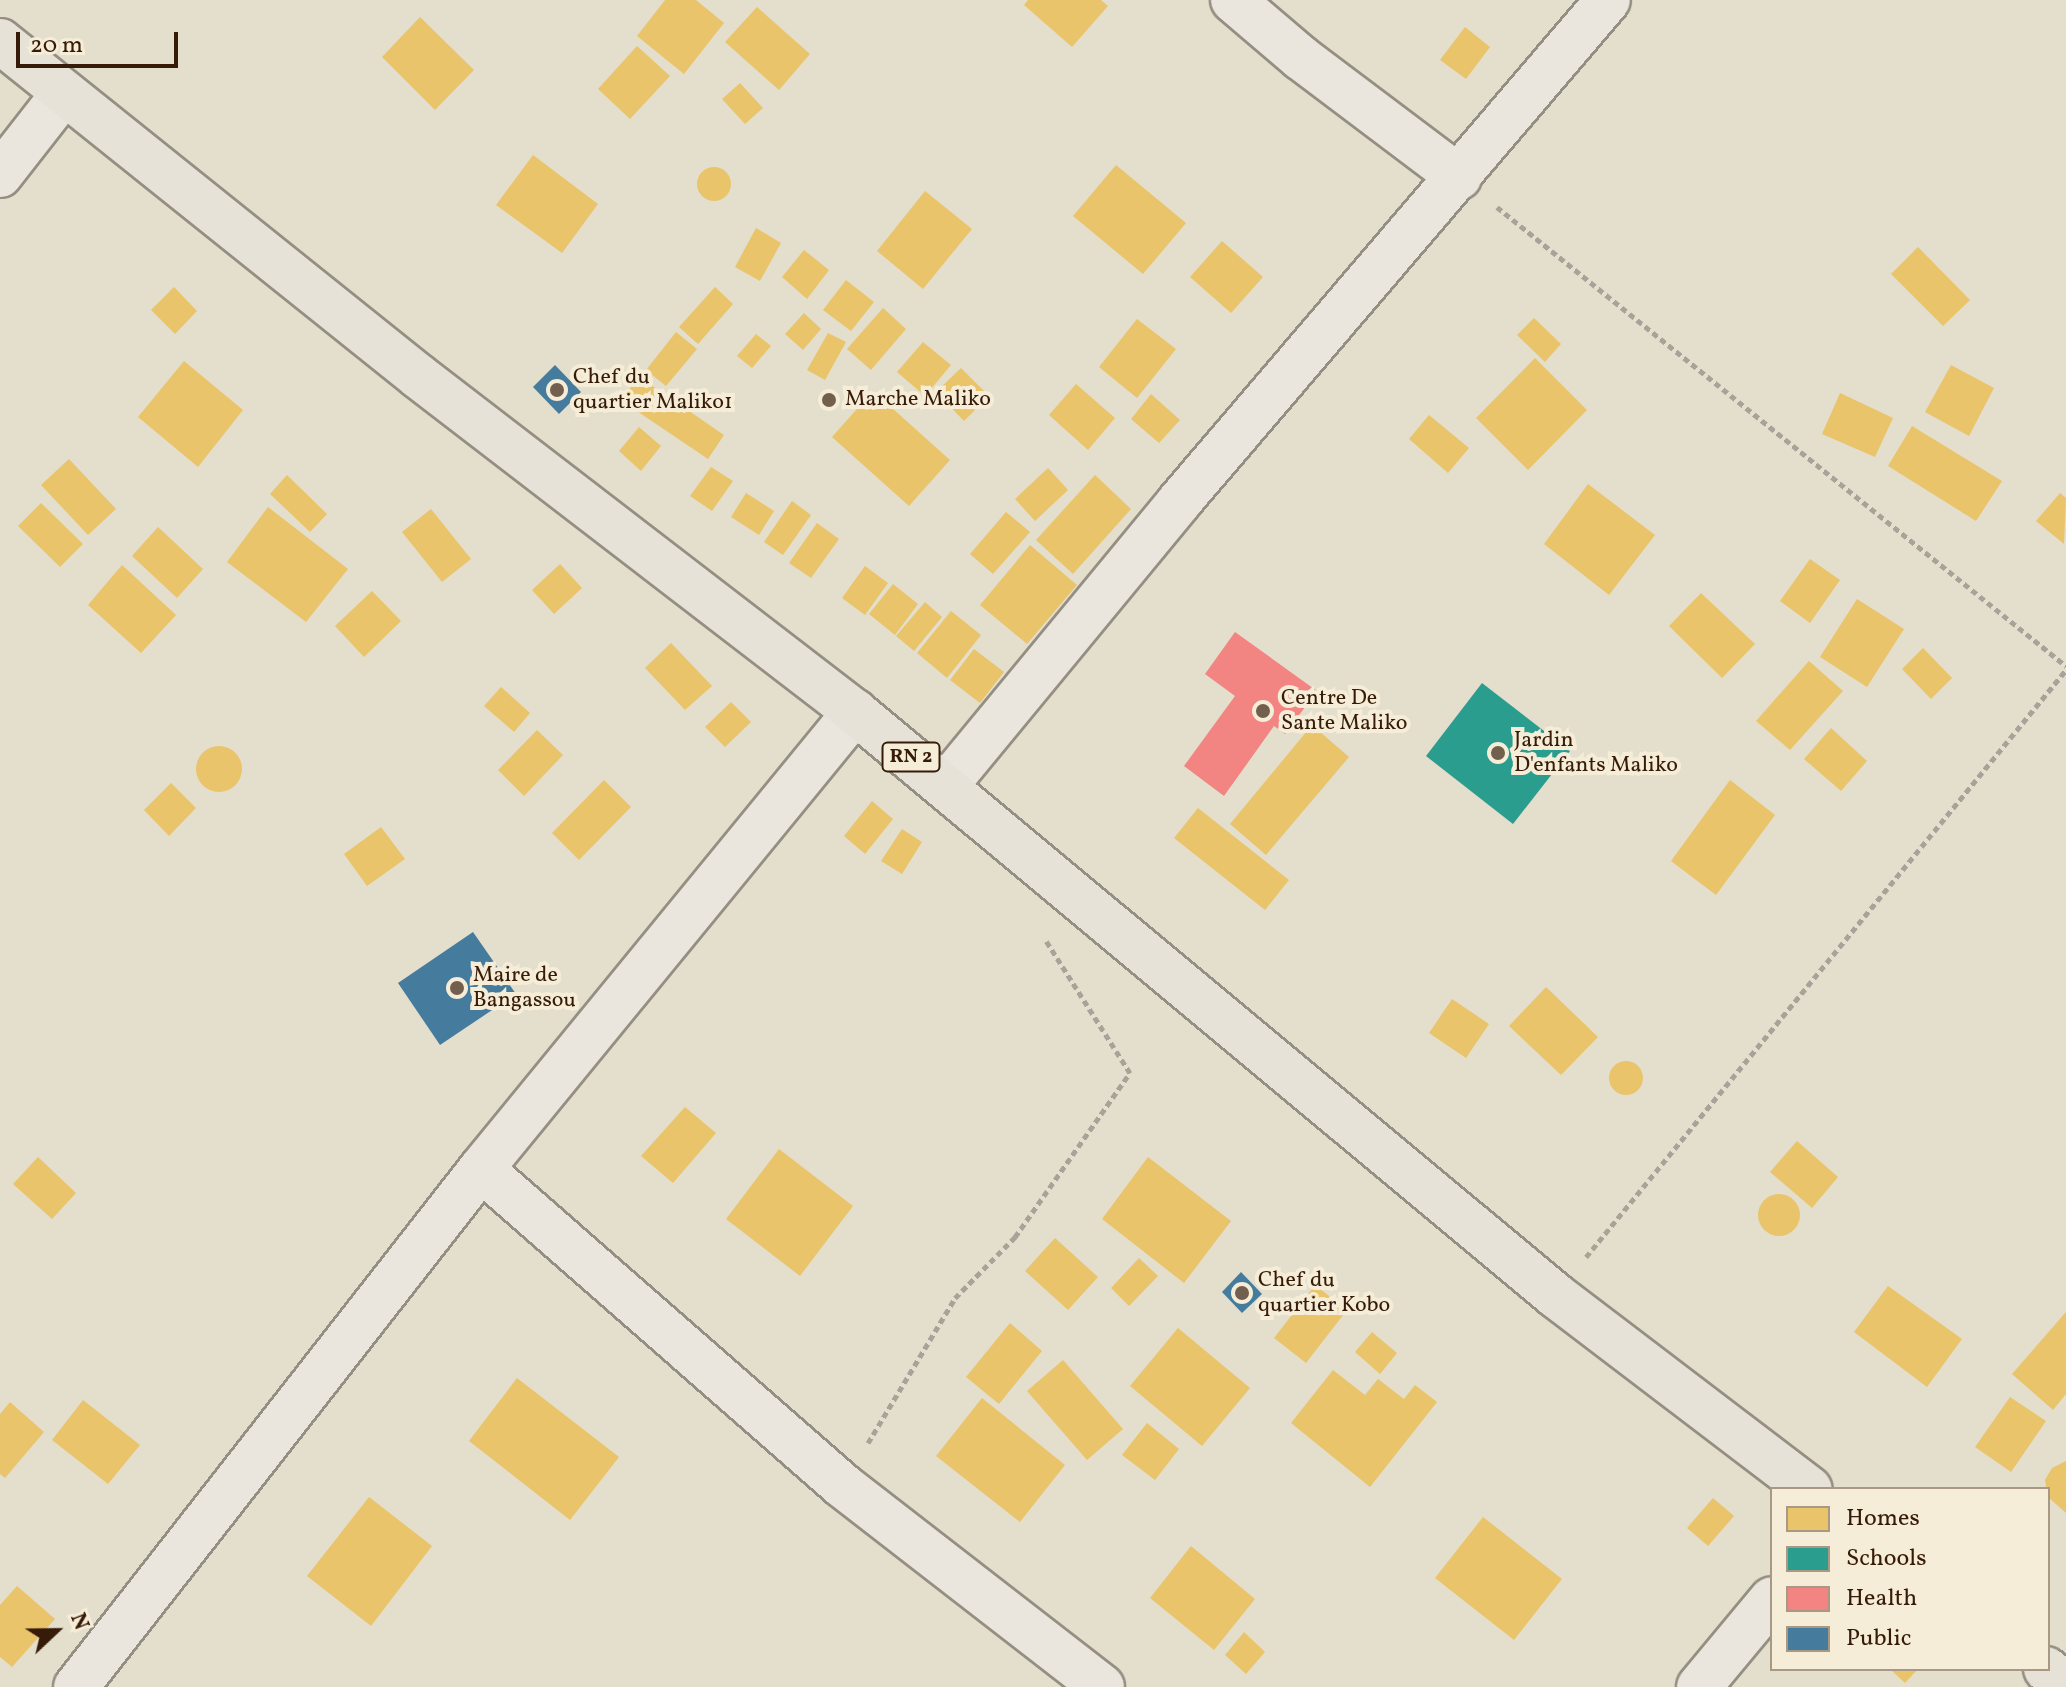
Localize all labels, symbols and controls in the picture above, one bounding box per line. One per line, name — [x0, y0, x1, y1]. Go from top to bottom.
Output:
scale bar — [20, 16, 182, 66]
text: 20 m — [30, 29, 83, 63]
place label: Chef du quartier Maliko1 — [573, 364, 733, 416]
marker: Chef du quartier Maliko1 — [548, 381, 566, 399]
place label: Marche Maliko — [845, 387, 991, 413]
marker: Marche Maliko — [820, 391, 838, 409]
place label: Centre De Sante Maliko — [1281, 685, 1408, 736]
marker: Centre De Sante Maliko — [1252, 700, 1274, 722]
place label: Jardin D'enfants Maliko — [1514, 727, 1678, 778]
road number: RN 2 — [881, 741, 941, 773]
marker: Jardin D'enfants Maliko — [1489, 744, 1507, 762]
place label: Maire de Bangassou — [473, 962, 576, 1014]
marker: Maire de Bangassou — [448, 979, 466, 997]
place label: Chef du quartier Kobo — [1258, 1267, 1390, 1318]
marker: Chef du quartier Kobo — [1233, 1284, 1251, 1302]
legend — [1770, 1487, 2050, 1671]
text: Homes — [1846, 1502, 1920, 1536]
text: Schools — [1846, 1542, 1926, 1576]
text: Health — [1846, 1582, 1917, 1616]
north arrow — [16, 1591, 96, 1671]
text: N — [61, 1609, 96, 1635]
text: Public — [1846, 1622, 1912, 1656]

